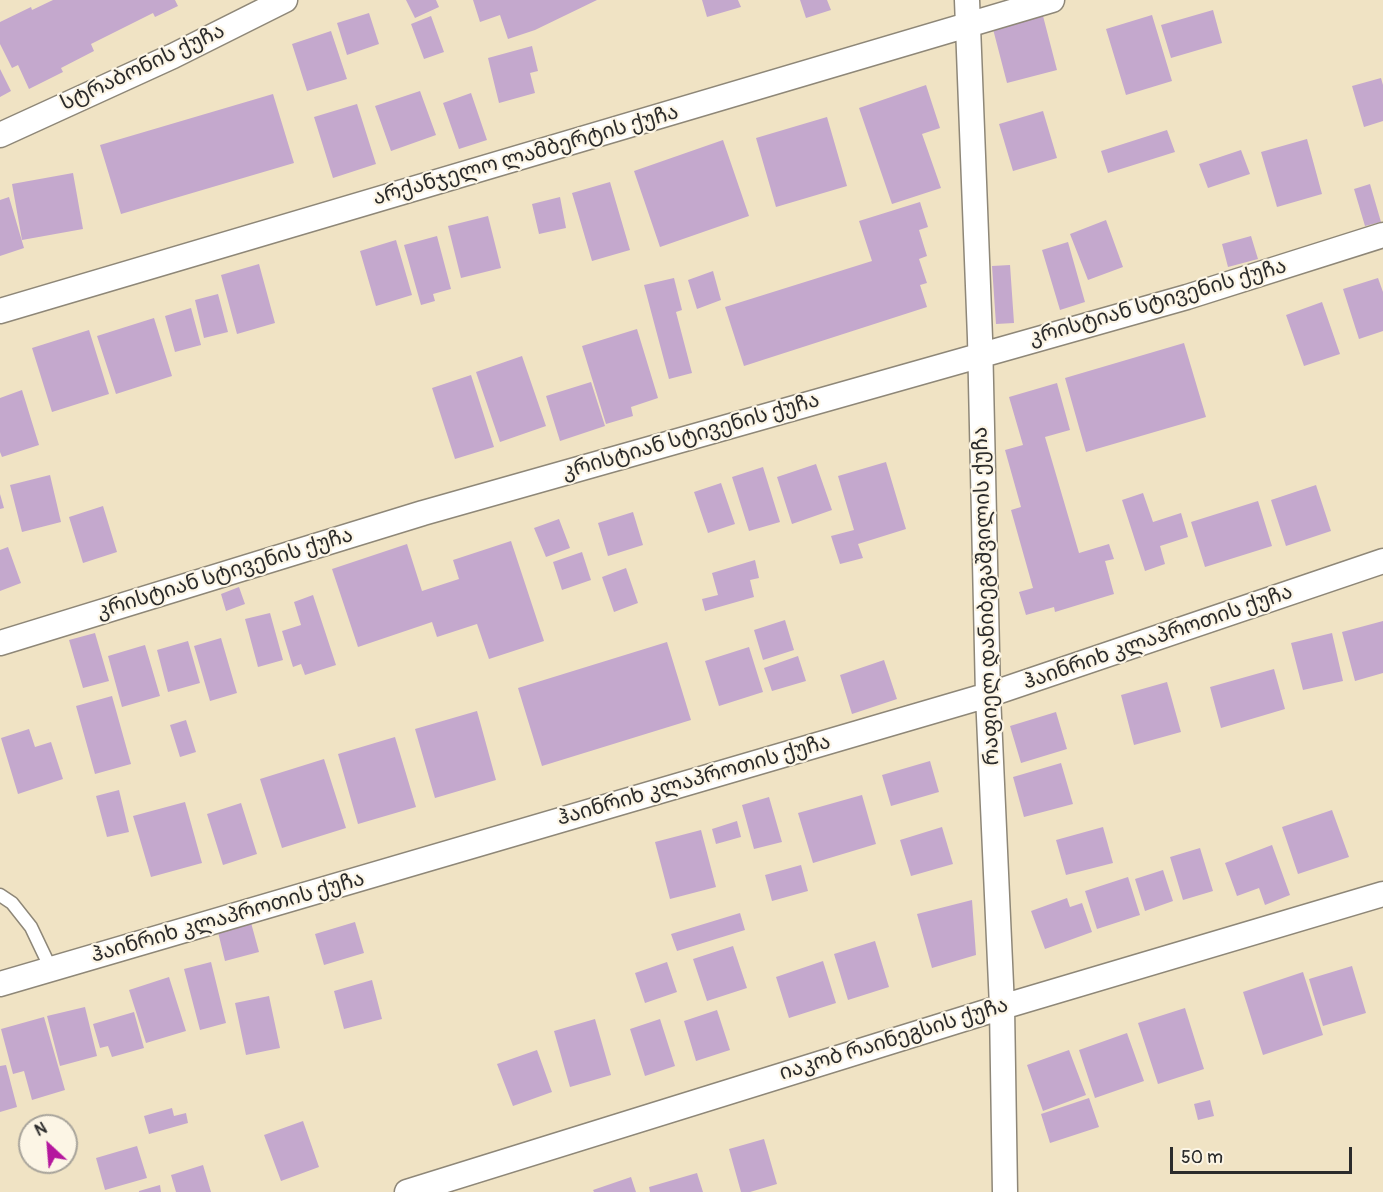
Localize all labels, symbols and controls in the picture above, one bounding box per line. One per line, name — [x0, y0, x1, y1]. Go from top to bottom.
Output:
street label: სტრაბონის ქუჩა — [57, 19, 229, 117]
street label: არქანჯელო ლამბერტის ქუჩა — [370, 100, 682, 212]
street label: კრისტიან სტივენის ქუჩა — [1026, 254, 1290, 352]
street label: კრისტიან სტივენის ქუჩა — [559, 388, 823, 486]
street label: რაფიელ დანიბეგაშვილის ქუჩა — [968, 426, 1006, 766]
street label: კრისტიან სტივენის ქუჩა — [94, 523, 356, 625]
street label: ჰაინრიხ კლაპროთის ქუჩა — [1020, 580, 1296, 696]
street label: ჰაინრიხ კლაპროთის ქუჩა — [554, 730, 834, 832]
street label: ჰაინრიხ კლაპროთის ქუჩა — [88, 867, 368, 969]
street label: იაკობ რაინეგსის ქუჩა — [776, 993, 1012, 1087]
north arrow — [18, 1114, 78, 1174]
text: N — [32, 1118, 50, 1141]
scale bar — [1173, 1135, 1354, 1173]
text: 50 m — [1181, 1146, 1223, 1169]

